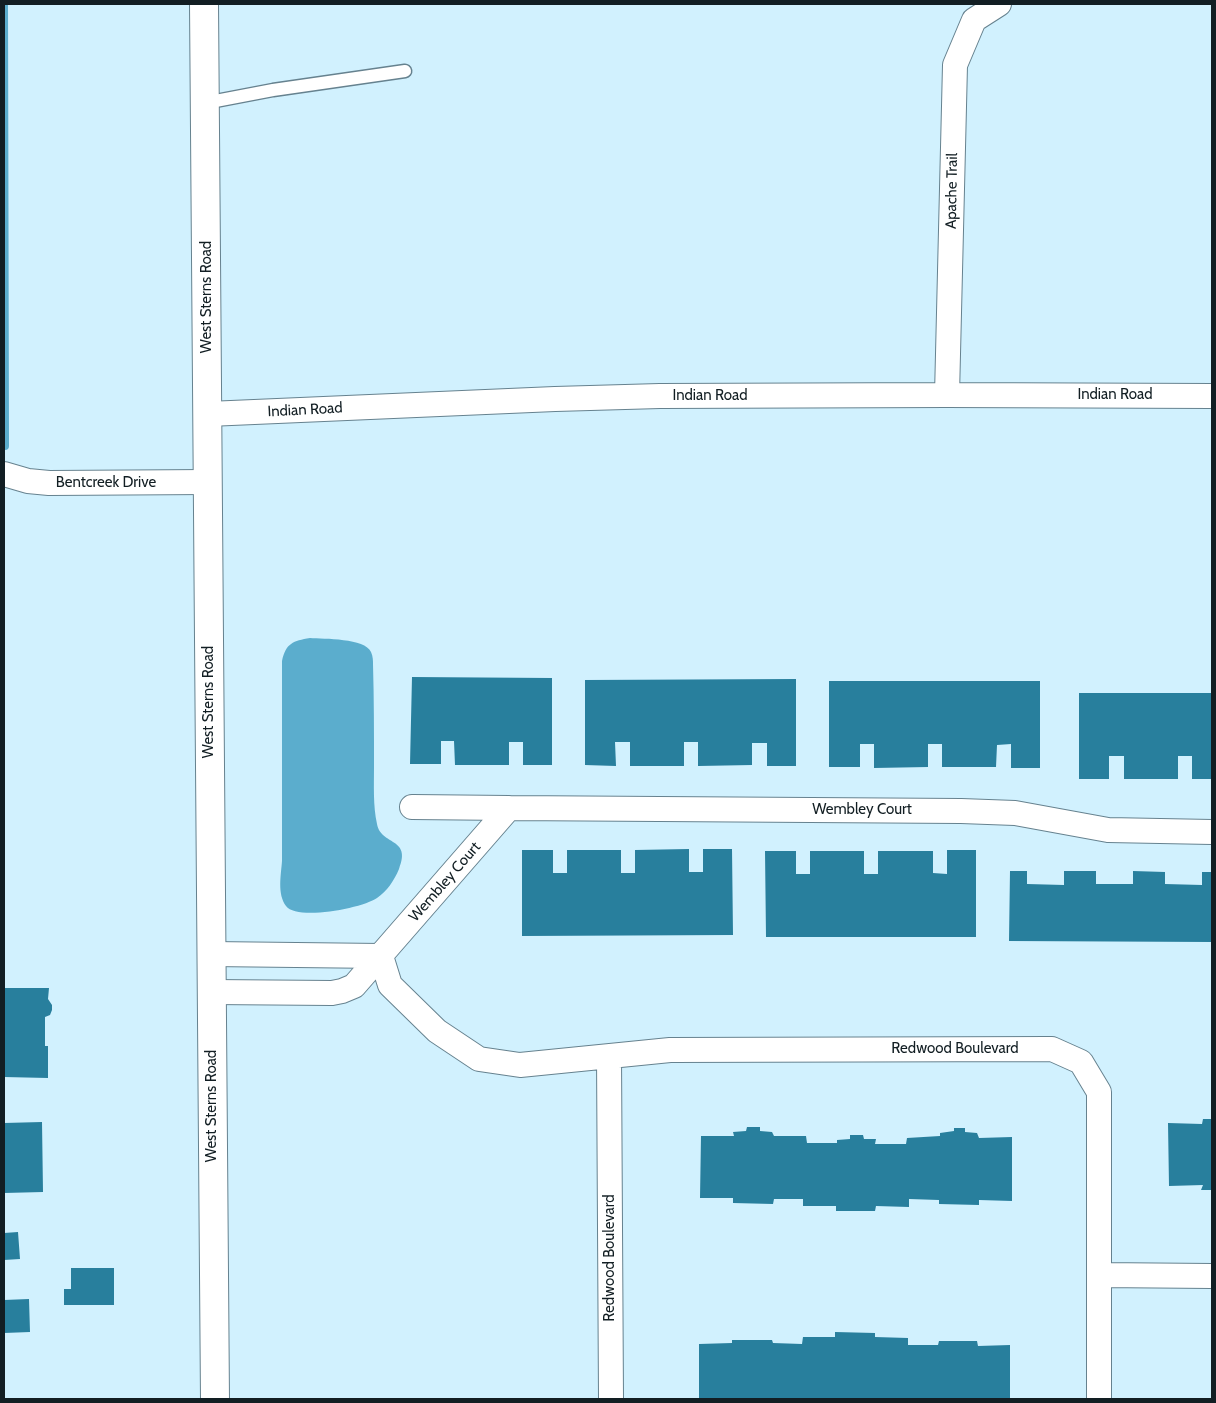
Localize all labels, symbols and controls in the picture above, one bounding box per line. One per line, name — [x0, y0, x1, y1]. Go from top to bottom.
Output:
street label: Apache Trail — [942, 153, 962, 229]
street label: West Sterns Road — [198, 241, 216, 353]
street label: Indian Road — [1077, 386, 1153, 404]
street label: Indian Road — [672, 387, 748, 405]
street label: Indian Road — [267, 399, 343, 421]
street label: Bentcreek Drive — [56, 474, 156, 492]
street label: West Sterns Road — [200, 646, 218, 758]
street label: Wembley Court — [812, 801, 912, 819]
street label: Wembley Court — [405, 838, 485, 926]
street label: Redwood Boulevard — [891, 1040, 1019, 1058]
street label: West Sterns Road — [203, 1050, 221, 1162]
street label: Redwood Boulevard — [601, 1194, 619, 1322]

